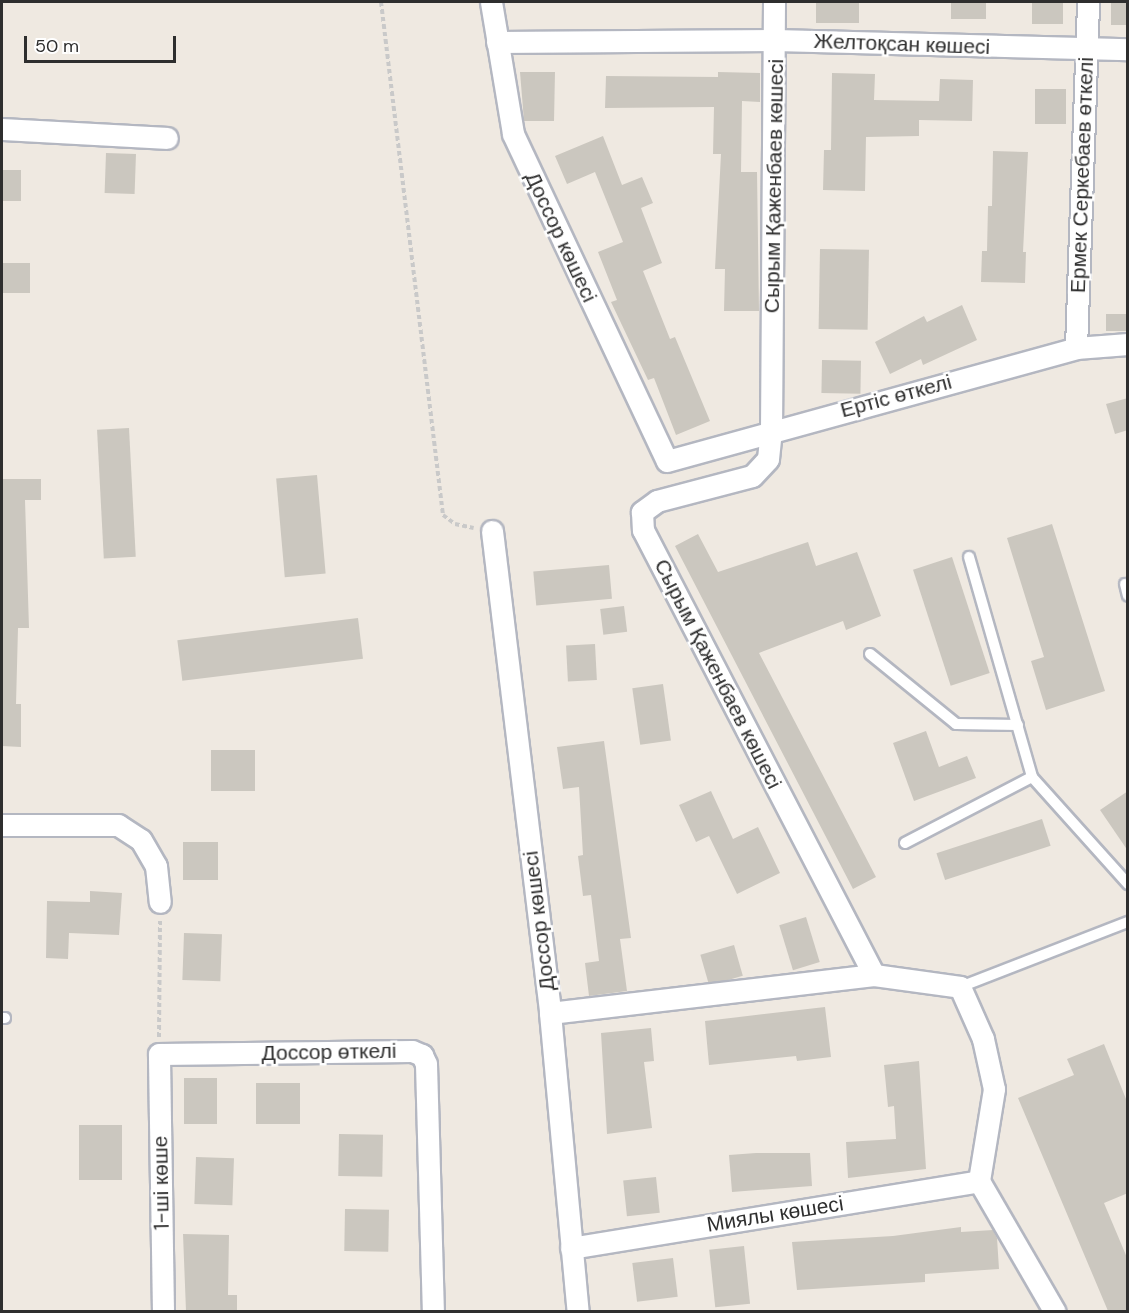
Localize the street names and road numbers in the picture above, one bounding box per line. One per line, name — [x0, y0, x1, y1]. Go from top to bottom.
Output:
street label: Желтоқсан көшесі — [813, 28, 991, 60]
street label: Ермек Серкебаев өткелі — [1065, 57, 1099, 293]
street label: Сырым Қаженбаев көшесі — [759, 59, 789, 313]
street label: Доссор көшесі — [520, 168, 602, 306]
street label: Ертіс өткелі — [838, 369, 954, 423]
street label: Сырым Қаженбаев көшесі — [649, 555, 787, 793]
street label: Доссор көшесі — [518, 850, 560, 992]
street label: Доссор өткелі — [261, 1038, 397, 1066]
street label: 1-ші көше — [148, 1136, 174, 1230]
street label: Миялы көшесі — [705, 1191, 845, 1237]

